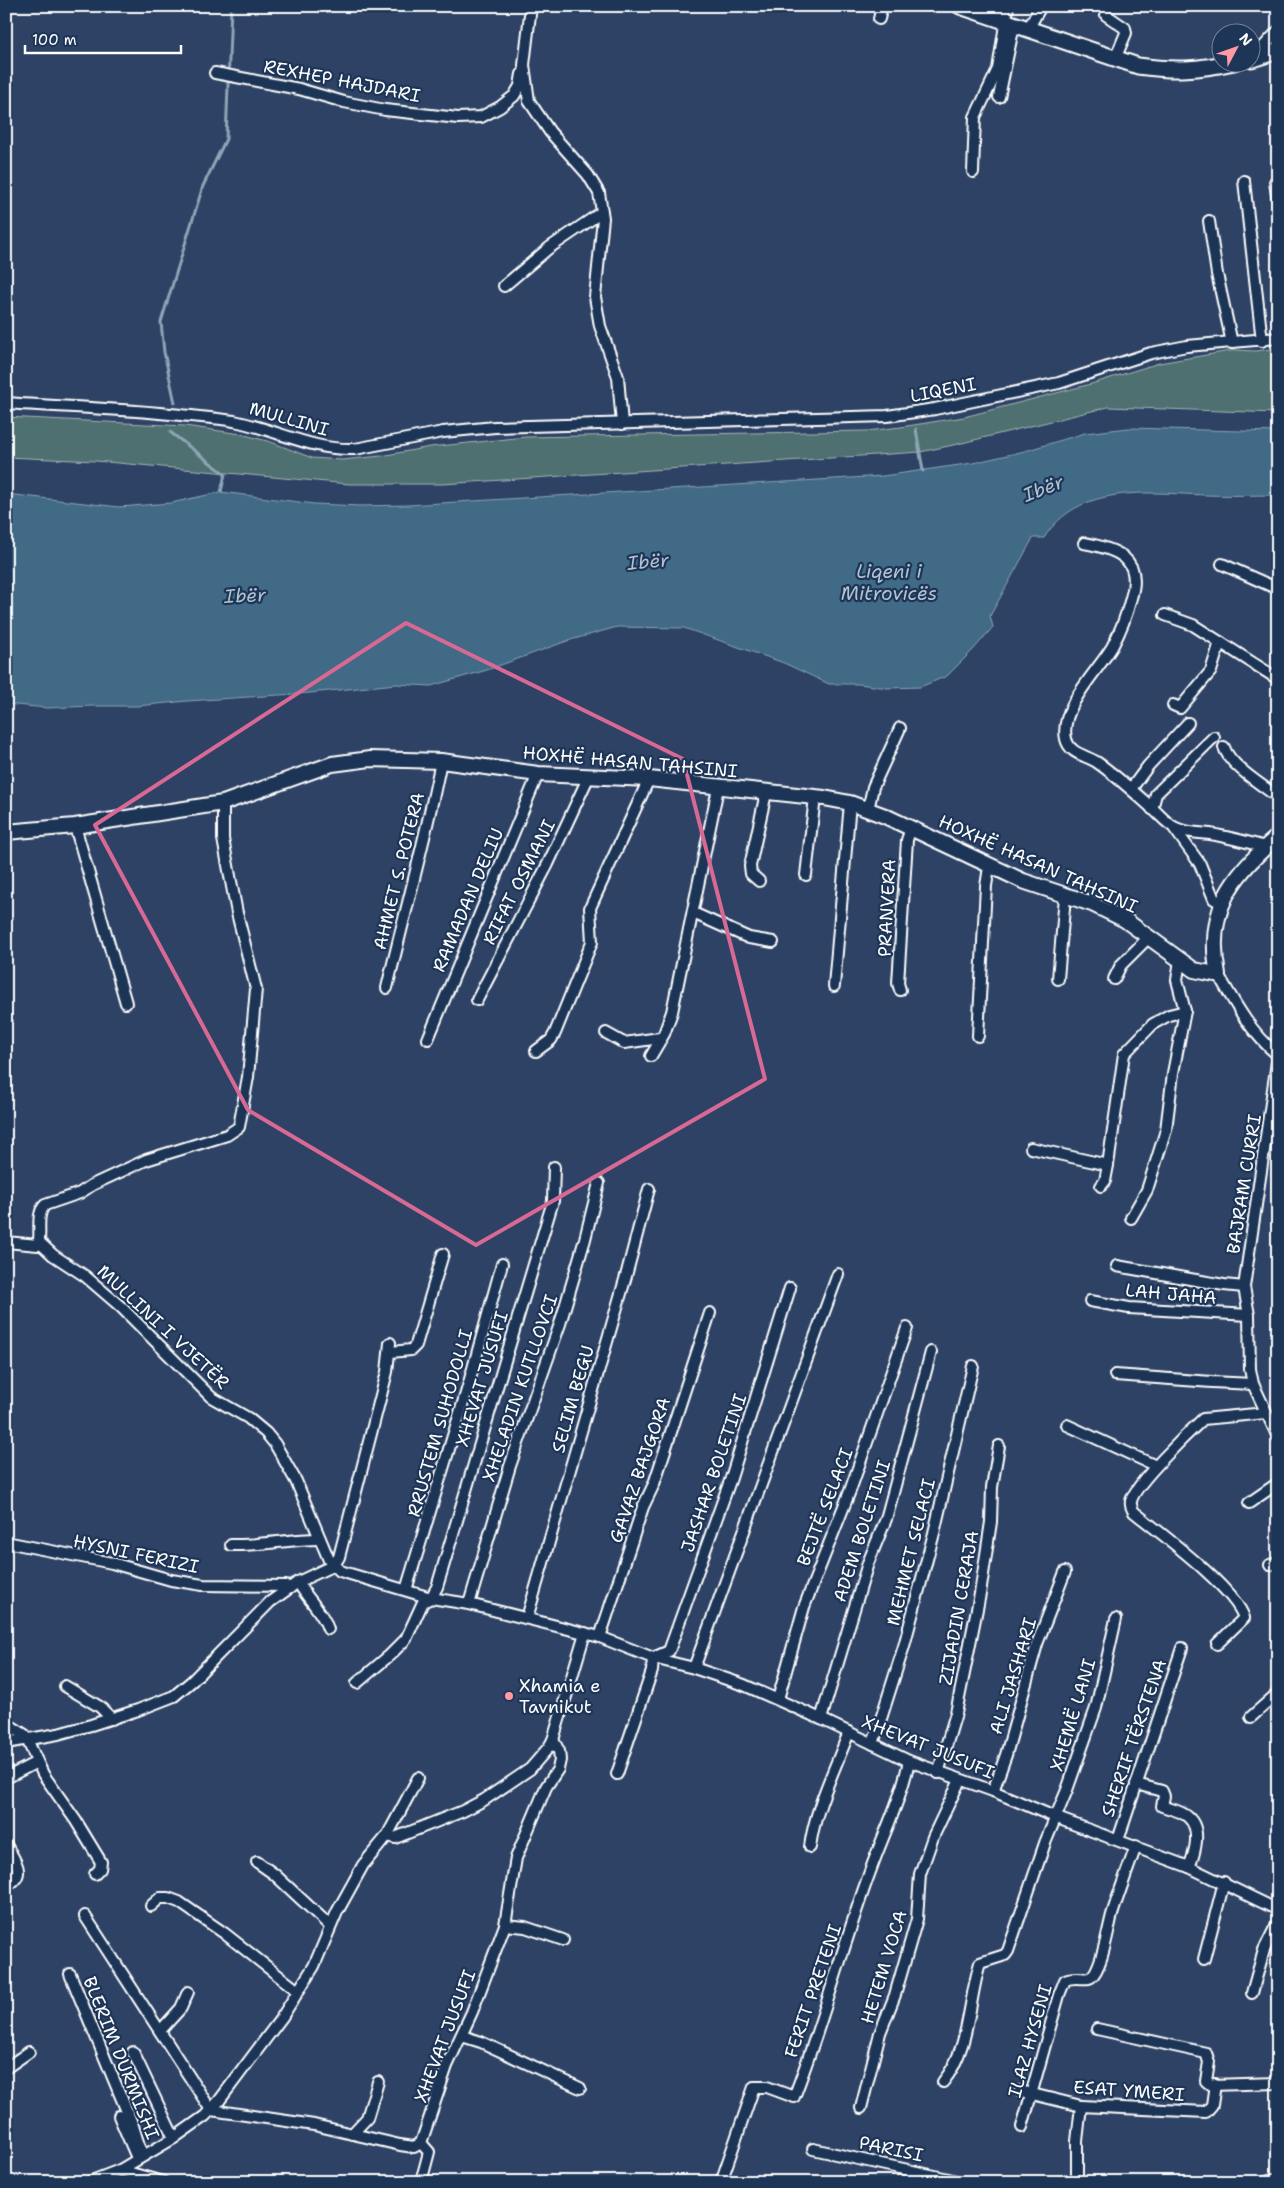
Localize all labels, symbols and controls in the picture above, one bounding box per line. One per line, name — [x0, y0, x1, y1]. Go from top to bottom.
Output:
scale bar — [25, 22, 181, 54]
north arrow — [1212, 22, 1262, 72]
text: N — [1235, 29, 1256, 50]
text: 100 m — [32, 30, 77, 50]
street label: REXHEP HAJDARI — [261, 54, 423, 108]
street label: LIQENI — [908, 372, 978, 408]
street label: MULLINI — [246, 396, 332, 442]
water label: Ibër — [1018, 469, 1068, 508]
water label: Ibër — [625, 547, 671, 576]
water label: Liqeni i Mitrovicës — [841, 559, 937, 606]
water label: Ibër — [223, 582, 267, 609]
street label: HOXHË HASAN TAHSINI — [522, 741, 738, 783]
street label: AHMET S. POTERA — [368, 790, 430, 952]
street label: HOXHË HASAN TAHSINI — [935, 809, 1141, 919]
street label: RIFAT OSMANI — [477, 815, 561, 949]
street label: RAMADAN DELIU — [427, 824, 509, 976]
street label: PRANVERA — [872, 859, 902, 957]
street label: BAJRAM CURRI — [1221, 1112, 1267, 1256]
street label: MULLINI I VJETËR — [92, 1260, 234, 1394]
street label: LAH JAHA — [1124, 1278, 1218, 1310]
street label: XHELADIN KUTLLOVCI — [477, 1291, 563, 1485]
street label: XHEVAT JUSUFI — [450, 1308, 514, 1450]
street label: RRUSTEM SUHODOLLI — [402, 1326, 478, 1520]
street label: SELIM BEGU — [546, 1342, 600, 1456]
street label: JASHAR BOLETINI — [676, 1390, 752, 1556]
street label: GAVAZ BAJGORA — [604, 1394, 676, 1546]
street label: BEJTË SELACI — [791, 1444, 859, 1570]
street label: ADEM BOLETINI — [828, 1457, 896, 1605]
street label: MEHMET SELACI — [881, 1476, 941, 1628]
street label: HYSNI FERIZI — [71, 1529, 201, 1579]
street label: ZIJADIN CERAJA — [934, 1529, 984, 1687]
street label: ALI JASHARI — [984, 1615, 1042, 1737]
street label: XHEMË LANI — [1045, 1656, 1102, 1774]
street label: SHERIF TËRSTENA — [1096, 1656, 1172, 1820]
place label: Xhamia e Tavnikut — [519, 1674, 601, 1719]
marker: Xhamia e Tavnikut — [503, 1690, 515, 1702]
street label: XHEVAT JUSUFI — [858, 1710, 998, 1784]
street label: HETEM VOCA — [855, 1907, 913, 2027]
street label: FERIT PRETENI — [779, 1921, 847, 2061]
street label: XHEVAT JUSUFI — [409, 1966, 481, 2106]
street label: BLERIM DURMISHI — [77, 1973, 165, 2143]
street label: ILAZ HYSENI — [1002, 1981, 1058, 2101]
street label: ESAT YMERI — [1073, 2075, 1185, 2107]
street label: PARISI — [857, 2130, 925, 2168]

